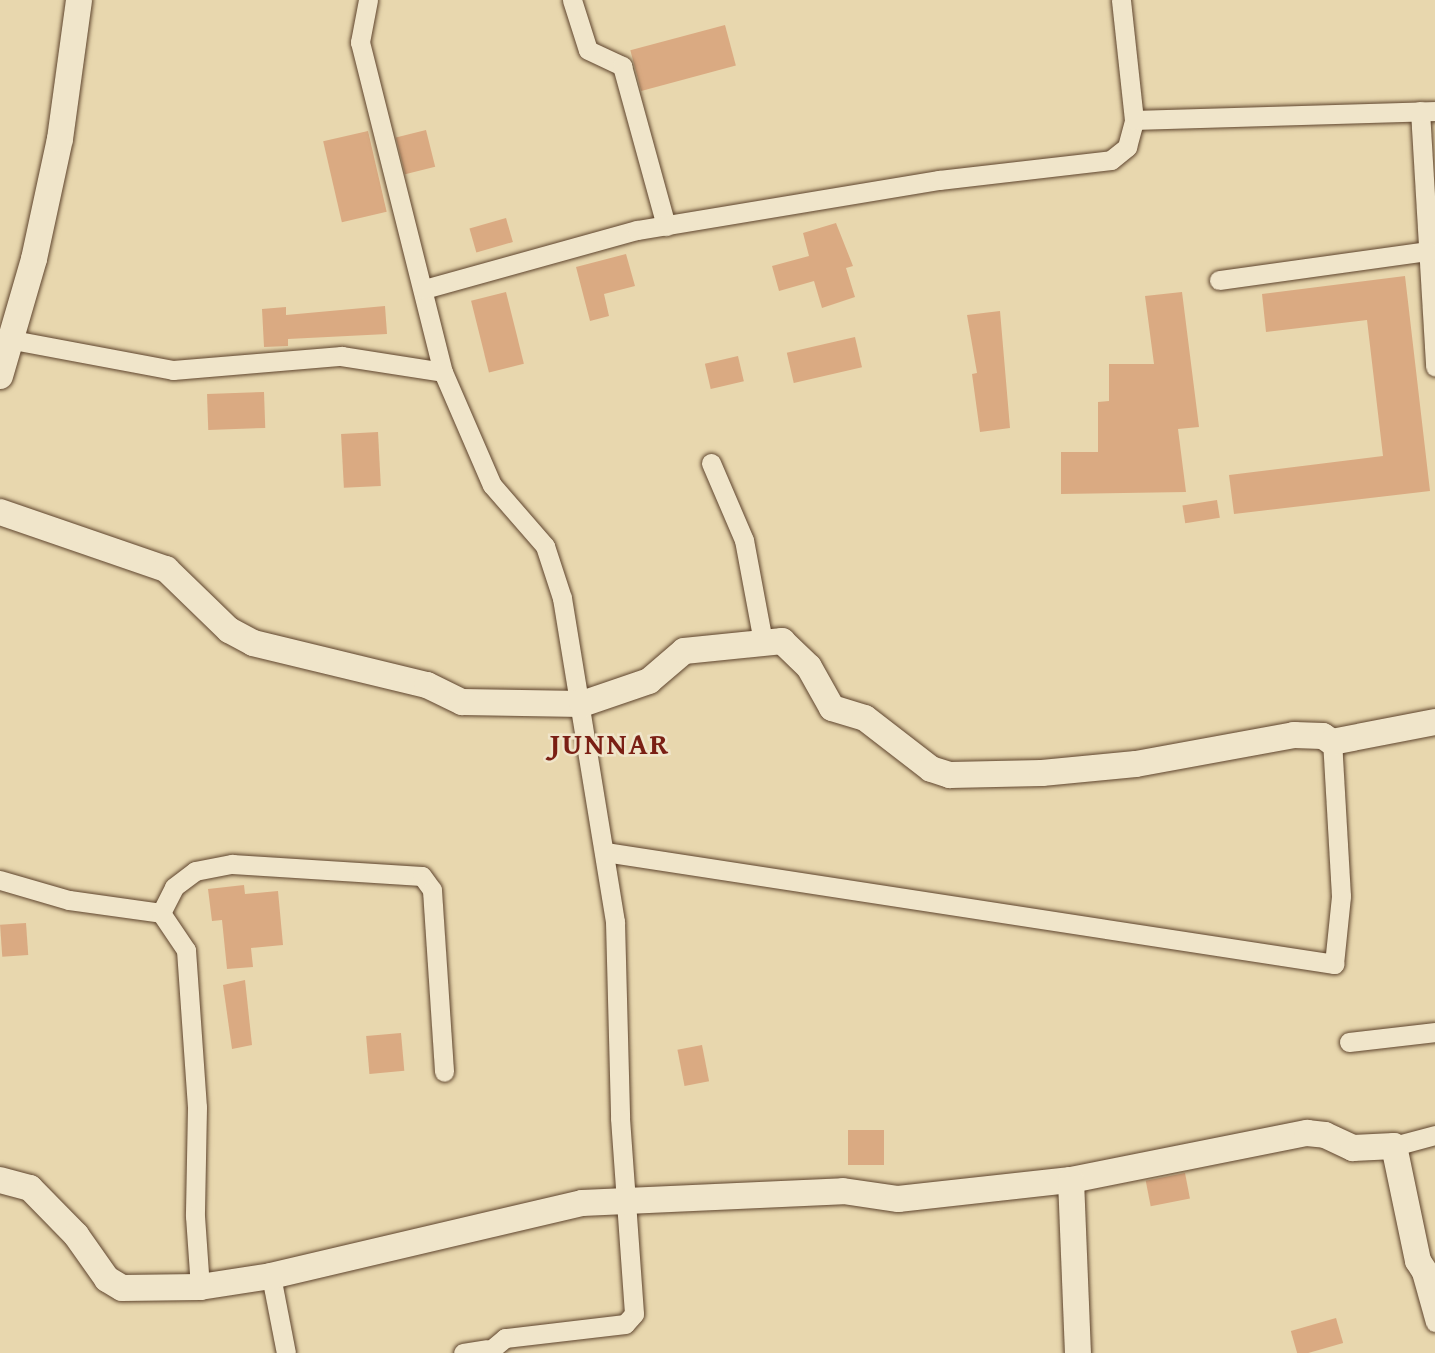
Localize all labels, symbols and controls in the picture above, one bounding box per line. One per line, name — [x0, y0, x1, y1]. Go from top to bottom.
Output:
district label: JUNNAR — [551, 725, 669, 761]

